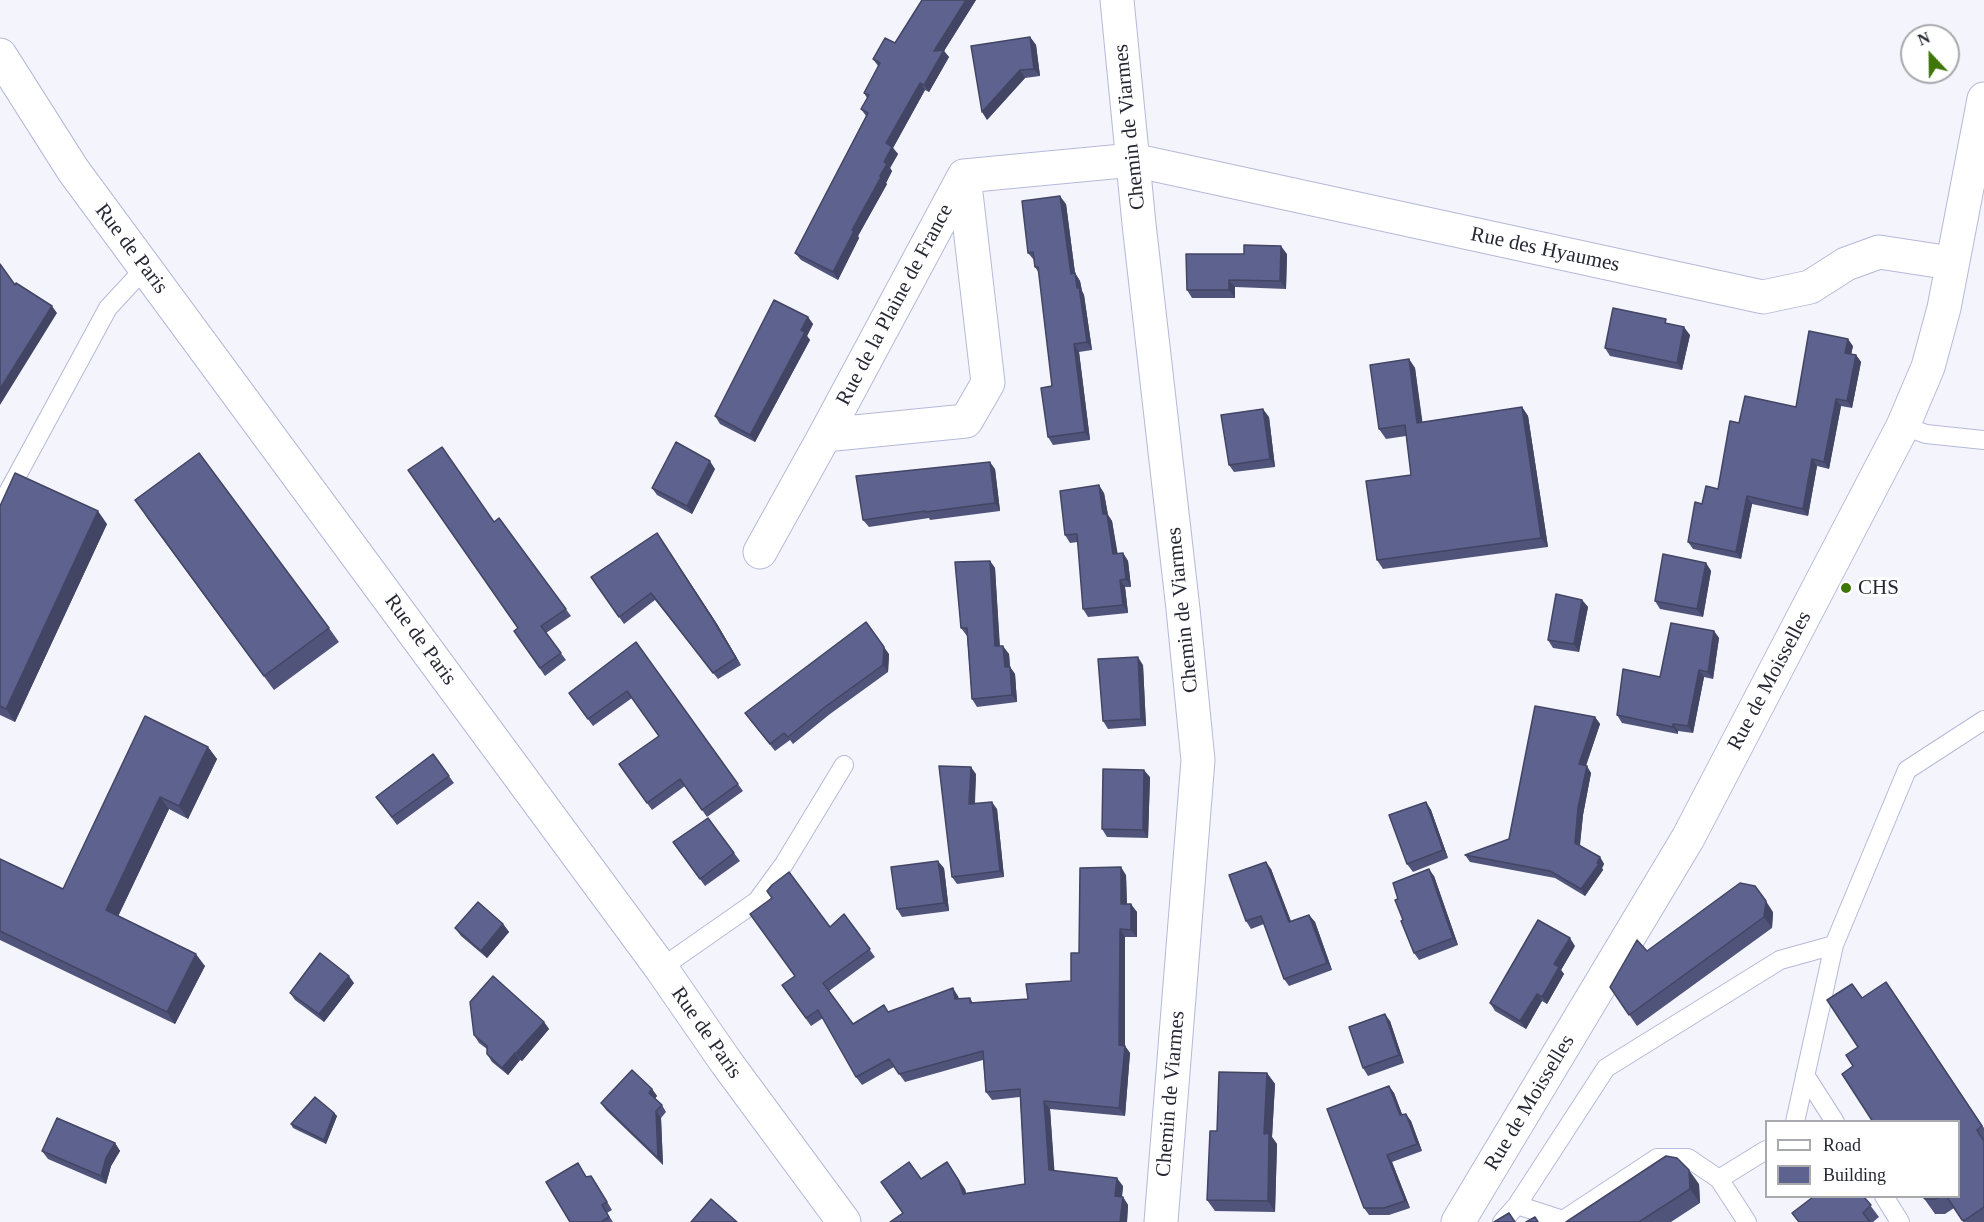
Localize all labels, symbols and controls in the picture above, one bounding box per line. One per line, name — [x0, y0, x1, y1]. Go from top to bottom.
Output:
north arrow — [1900, 24, 1960, 84]
text: N — [1915, 29, 1932, 49]
street label: Chemin de Viarmes — [1109, 43, 1151, 211]
street label: Rue de Paris — [89, 199, 173, 299]
street label: Rue de la Plaine de France — [831, 200, 959, 410]
street label: Rue des Hyaumes — [1468, 222, 1622, 278]
street label: Chemin de Viarmes — [1162, 526, 1204, 694]
place label: CHS — [1858, 575, 1899, 601]
marker: CHS — [1839, 581, 1853, 595]
street label: Rue de Paris — [379, 590, 461, 690]
street label: Rue de Moisselles — [1723, 607, 1817, 755]
street label: Rue de Paris — [665, 982, 747, 1084]
street label: Chemin de Viarmes — [1151, 1010, 1191, 1178]
street label: Rue de Moisselles — [1480, 1031, 1580, 1175]
legend — [1765, 1120, 1960, 1198]
text: Road — [1823, 1135, 1861, 1155]
text: Building — [1823, 1165, 1886, 1185]

